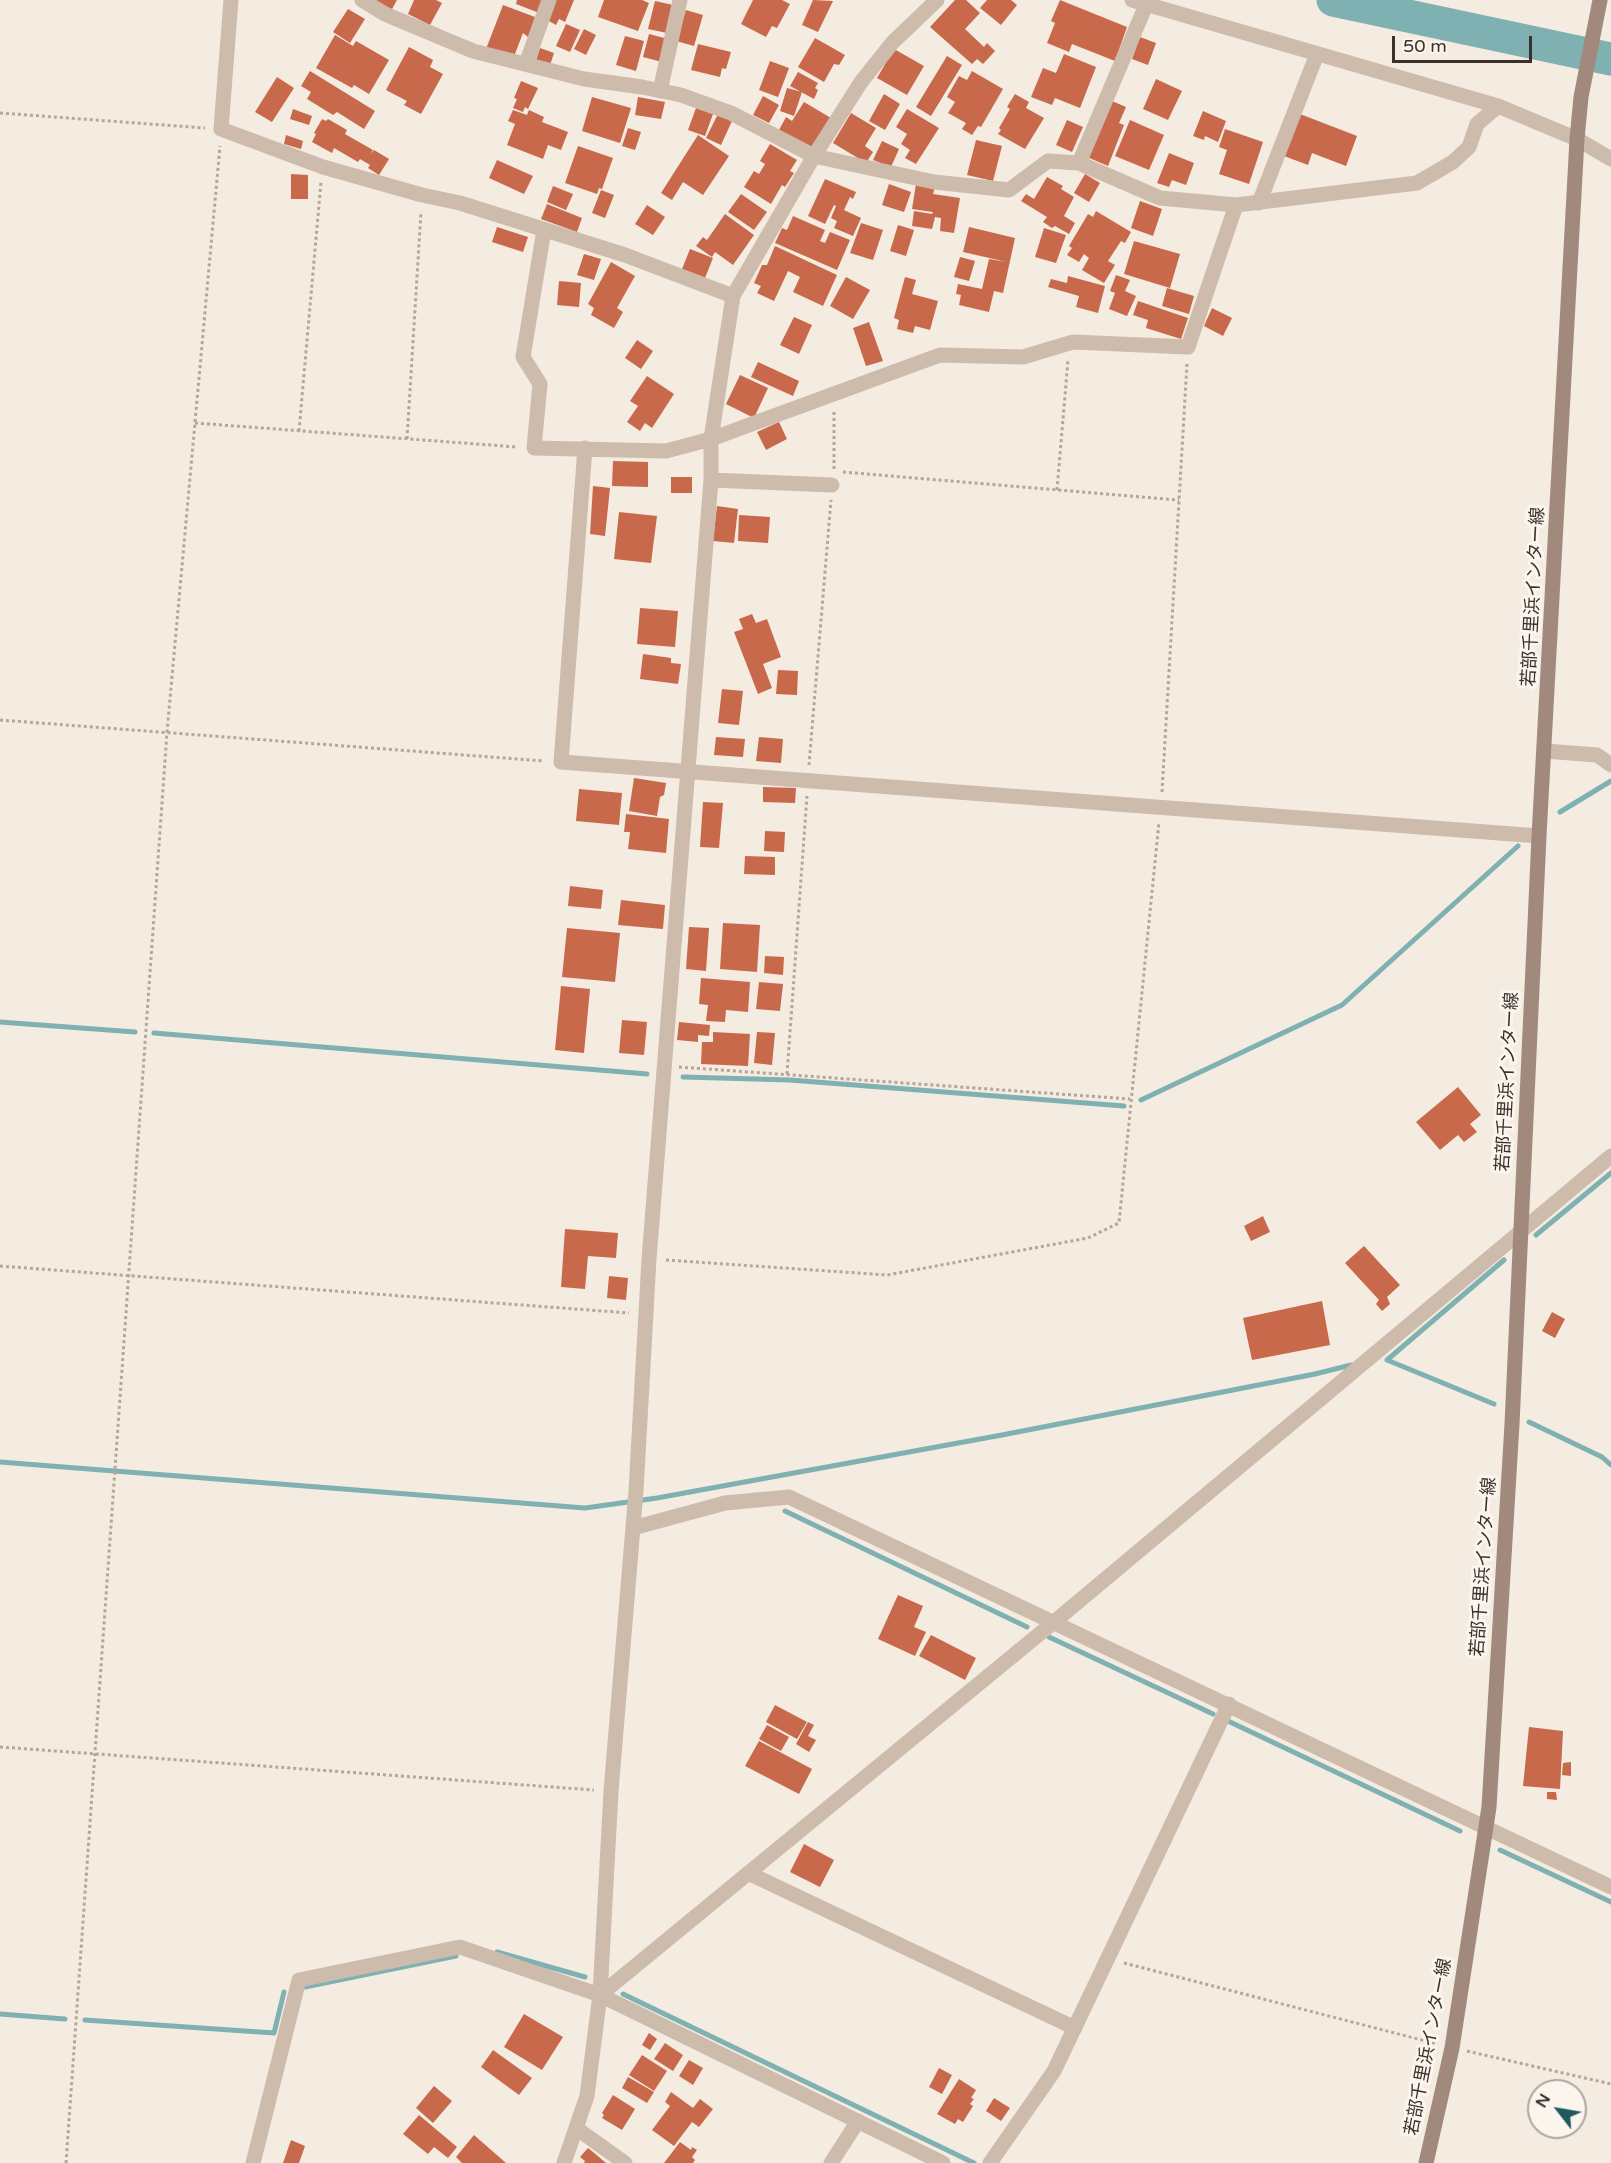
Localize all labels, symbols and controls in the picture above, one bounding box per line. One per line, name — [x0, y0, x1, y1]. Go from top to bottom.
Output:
scale bar — [1395, 24, 1534, 62]
text: 50 m — [1403, 35, 1447, 57]
street label: 若部千里浜インター線 — [1519, 507, 1549, 687]
street label: 若部千里浜インター線 — [1493, 992, 1523, 1172]
street label: 若部千里浜インター線 — [1467, 1476, 1501, 1658]
street label: 若部千里浜インター線 — [1401, 1957, 1457, 2137]
north arrow — [1527, 2079, 1587, 2139]
text: N — [1531, 2090, 1555, 2111]

